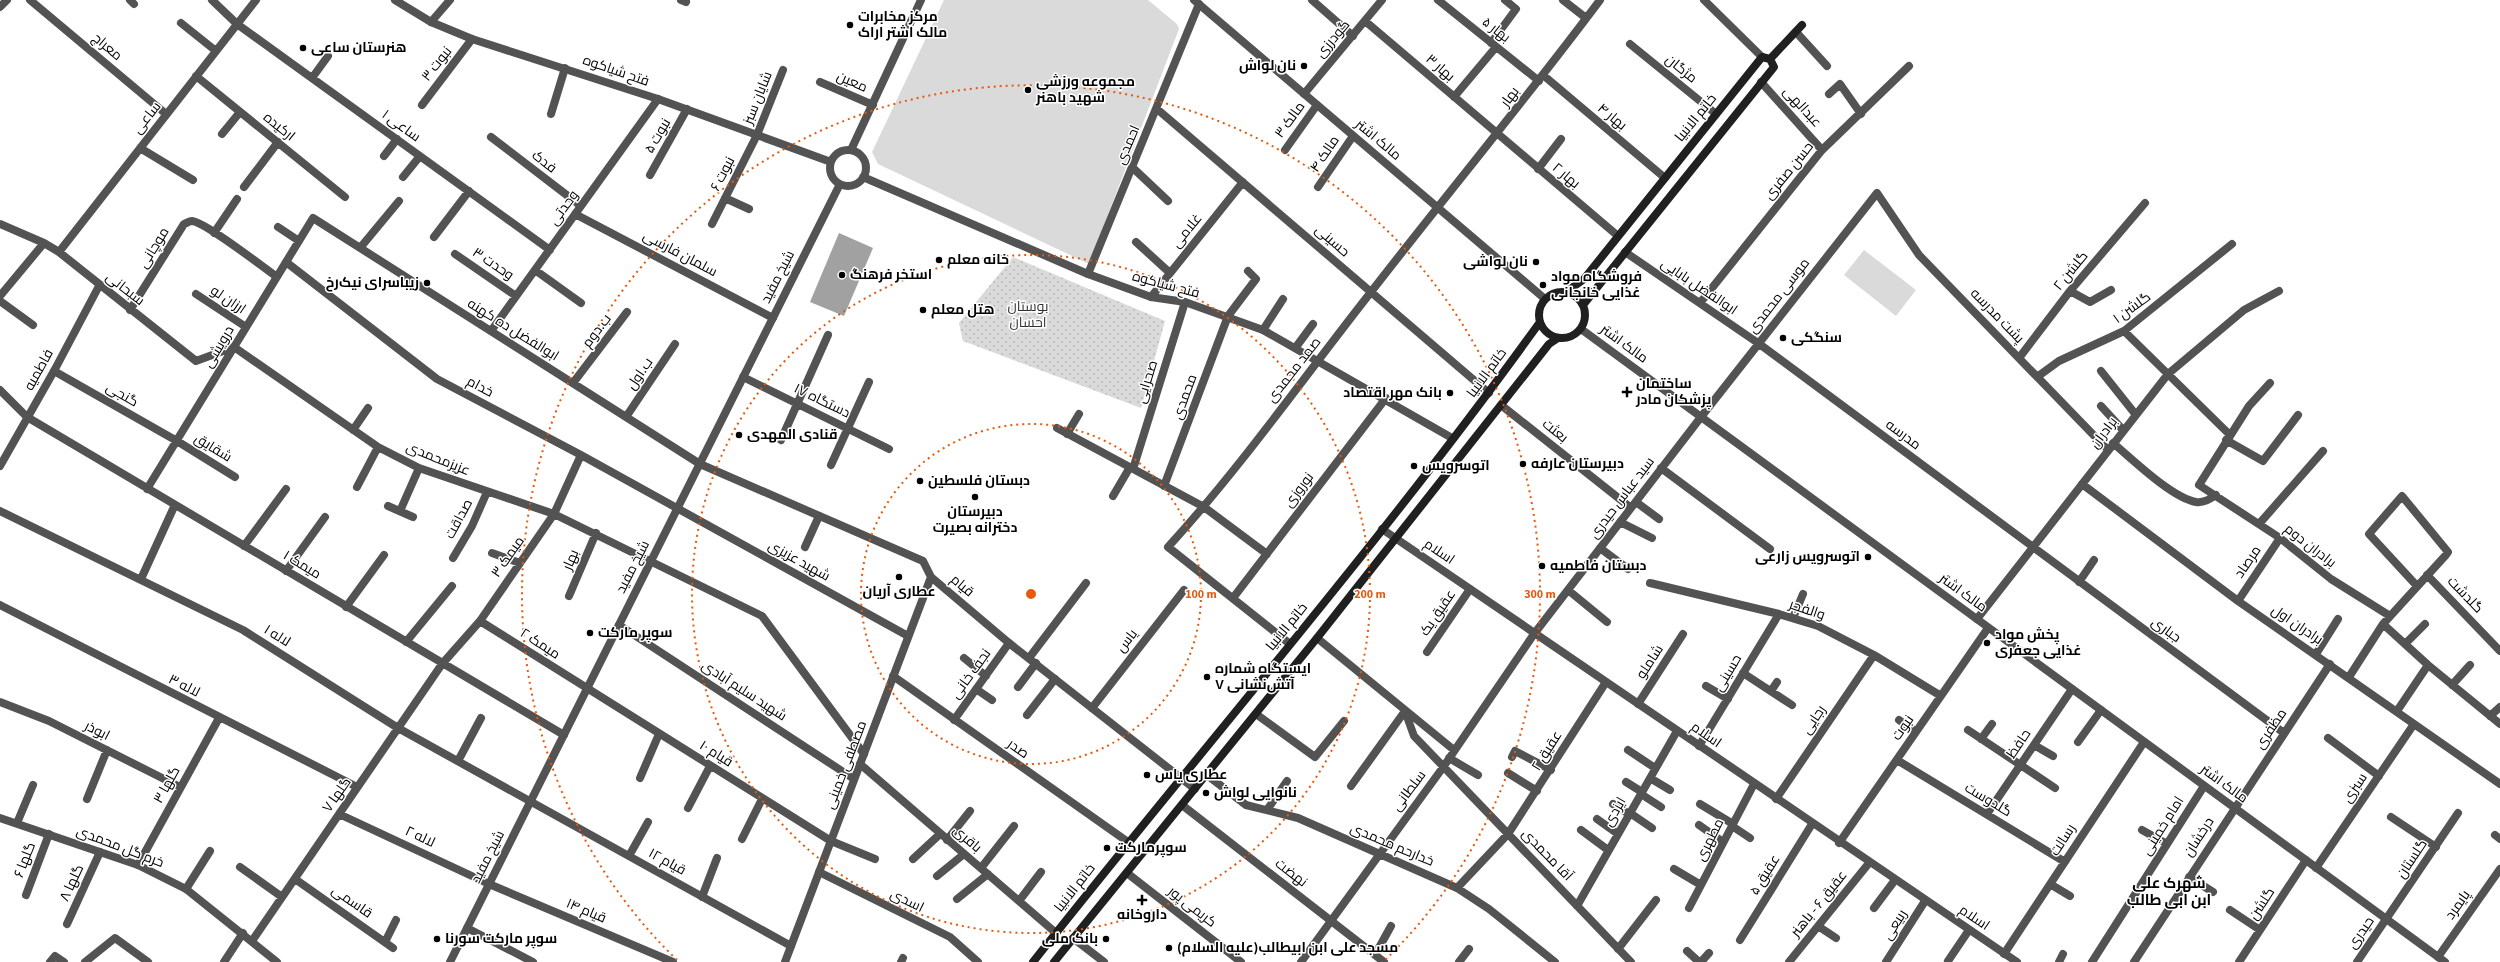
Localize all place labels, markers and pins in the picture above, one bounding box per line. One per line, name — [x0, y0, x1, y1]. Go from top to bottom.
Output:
place label: مرکز مخابرات مالک اشتر اراک — [858, 7, 947, 43]
marker: مرکز مخابرات مالک اشتر اراک — [845, 20, 855, 30]
place label: هنرستان ساعی — [311, 38, 407, 58]
marker: هنرستان ساعی — [298, 43, 308, 53]
place label: نان لواش — [1239, 56, 1296, 76]
marker: نان لواش — [1299, 61, 1309, 71]
place label: مجموعه ورزشی شهید باهنر — [1035, 72, 1135, 108]
marker: مجموعه ورزشی شهید باهنر — [1023, 85, 1033, 95]
place label: خانه معلم — [947, 250, 1009, 270]
place label: نان لواشی — [1463, 252, 1528, 272]
marker: خانه معلم — [934, 255, 944, 265]
marker: نان لواشی — [1531, 257, 1541, 267]
place label: استخر فرهنگ — [850, 265, 932, 285]
place label: فروشگاه مواد غذایی خانجانی — [1551, 267, 1642, 303]
marker: استخر فرهنگ — [837, 270, 847, 280]
place label: زیباسرای نیک‌رخ — [326, 273, 419, 293]
marker: زیباسرای نیک‌رخ — [422, 278, 432, 288]
marker: فروشگاه مواد غذایی خانجانی — [1538, 280, 1548, 290]
place label: هتل معلم — [931, 300, 995, 320]
marker: هتل معلم — [918, 305, 928, 315]
place label: سنگکی — [1791, 328, 1842, 348]
marker: سنگکی — [1778, 333, 1788, 343]
place label: ساختمان پزشکان مادر — [1635, 374, 1711, 410]
place label: بانک مهر اقتصاد — [1343, 383, 1442, 403]
marker: ساختمان پزشکان مادر — [1621, 386, 1633, 398]
marker: بانک مهر اقتصاد — [1445, 388, 1455, 398]
place label: قنادی المهدی — [747, 425, 838, 445]
marker: قنادی المهدی — [734, 430, 744, 440]
place label: دبیرستان عارفه — [1531, 454, 1624, 474]
place label: اتوسرویس — [1422, 456, 1490, 476]
marker: دبیرستان عارفه — [1518, 459, 1528, 469]
marker: اتوسرویس — [1409, 461, 1419, 471]
place label: دبستان فلسطین — [928, 471, 1030, 491]
marker: دبستان فلسطین — [915, 476, 925, 486]
marker: دبیرستان دخترانه بصیرت — [970, 492, 980, 502]
place label: دبیرستان دخترانه بصیرت — [933, 502, 1017, 538]
place label: اتوسرویس زارعی — [1755, 547, 1860, 567]
marker: اتوسرویس زارعی — [1863, 552, 1873, 562]
place label: دبستان فاطمیه — [1550, 556, 1647, 576]
marker: دبستان فاطمیه — [1537, 561, 1547, 571]
marker: عطاری آریان — [894, 572, 904, 582]
place label: عطاری آریان — [862, 582, 936, 602]
centre of rings — [1024, 587, 1038, 601]
place label: سوپر مارکت — [598, 623, 672, 643]
place label: پخش مواد غذایی جعفری — [1995, 625, 2081, 661]
marker: سوپر مارکت — [585, 628, 595, 638]
marker: پخش مواد غذایی جعفری — [1982, 638, 1992, 648]
place label: ایستگاه شماره ۷ آتش‌نشانی — [1215, 659, 1311, 695]
marker: ایستگاه شماره ۷ آتش‌نشانی — [1202, 672, 1212, 682]
place label: عطاری یاس — [1155, 765, 1227, 785]
marker: عطاری یاس — [1142, 770, 1152, 780]
place label: نانوایی لواش — [1214, 783, 1297, 803]
marker: نانوایی لواش — [1201, 788, 1211, 798]
place label: سوپرمارکت — [1115, 838, 1187, 858]
marker: سوپرمارکت — [1102, 843, 1112, 853]
marker: داروخانه — [1137, 895, 1147, 905]
place label: داروخانه — [1117, 905, 1167, 925]
place label: سوپر مارکت سورنا — [445, 929, 557, 949]
place label: بانک ملی — [1042, 929, 1098, 949]
marker: سوپر مارکت سورنا — [432, 934, 442, 944]
marker: بانک ملی — [1101, 934, 1111, 944]
place label: مسجد علی ابن ابیطالب(علیه السلام) — [1177, 938, 1398, 958]
marker: مسجد علی ابن ابیطالب(علیه السلام) — [1164, 943, 1174, 953]

